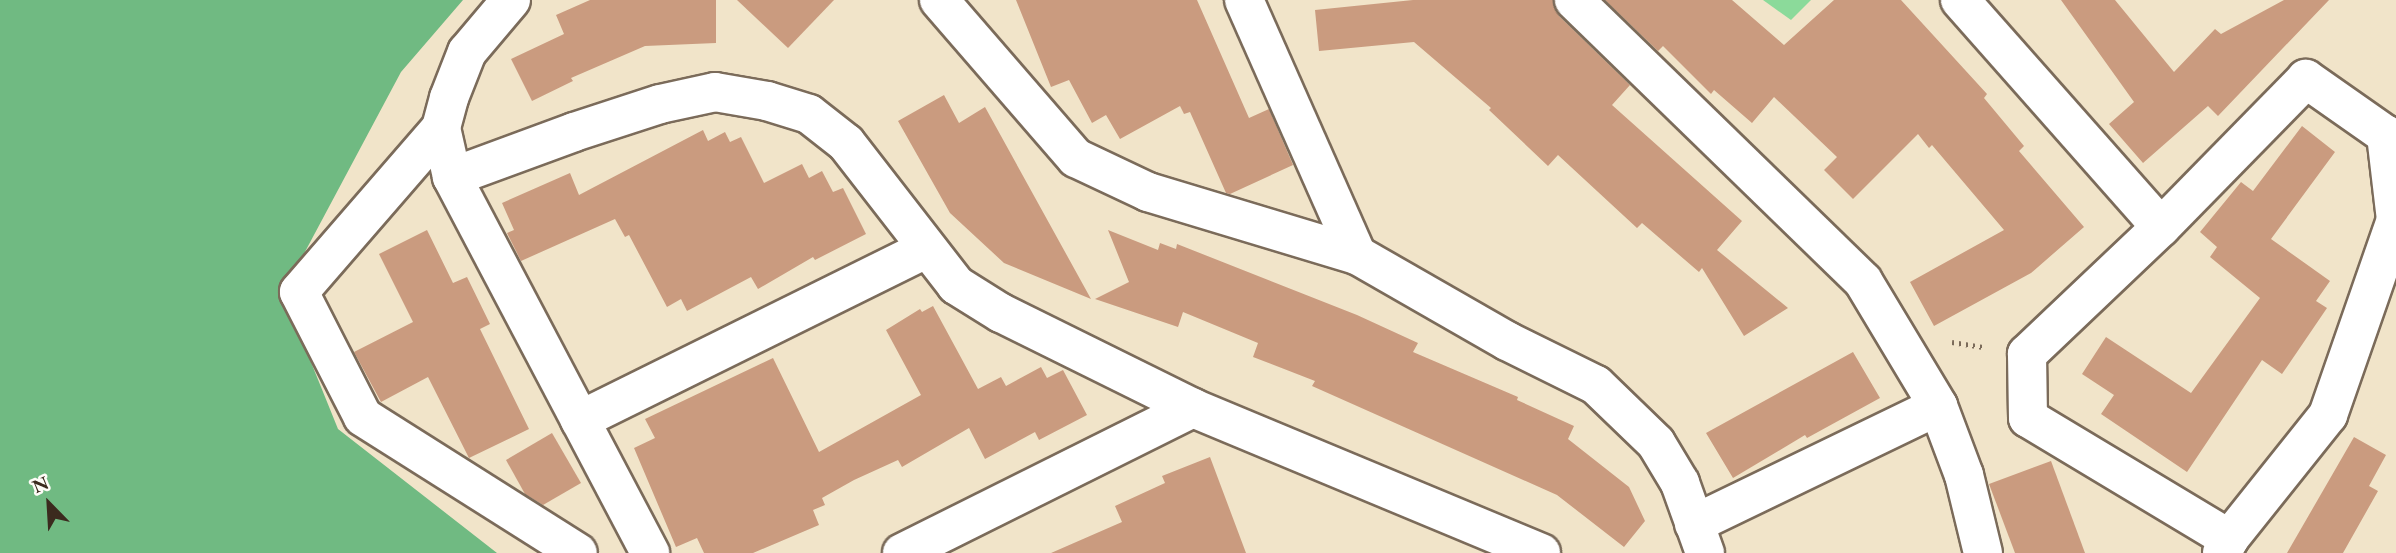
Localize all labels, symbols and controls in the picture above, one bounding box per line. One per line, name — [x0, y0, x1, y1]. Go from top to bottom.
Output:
north arrow — [14, 469, 84, 539]
text: N — [28, 470, 52, 499]

